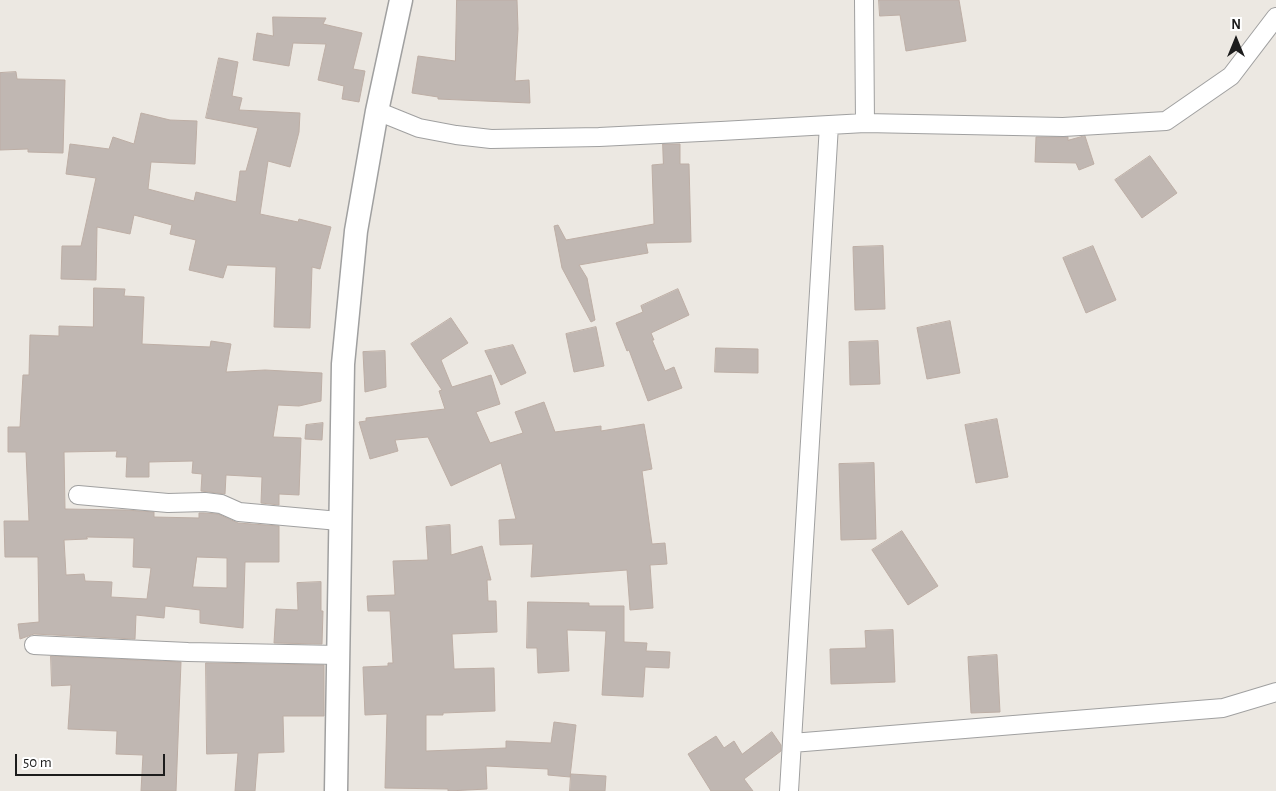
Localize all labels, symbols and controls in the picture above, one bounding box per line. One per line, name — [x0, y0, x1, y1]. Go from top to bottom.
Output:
north arrow — [1211, 15, 1261, 65]
text: N — [1231, 18, 1241, 32]
scale bar — [18, 744, 168, 776]
text: 50 m — [23, 755, 52, 770]

